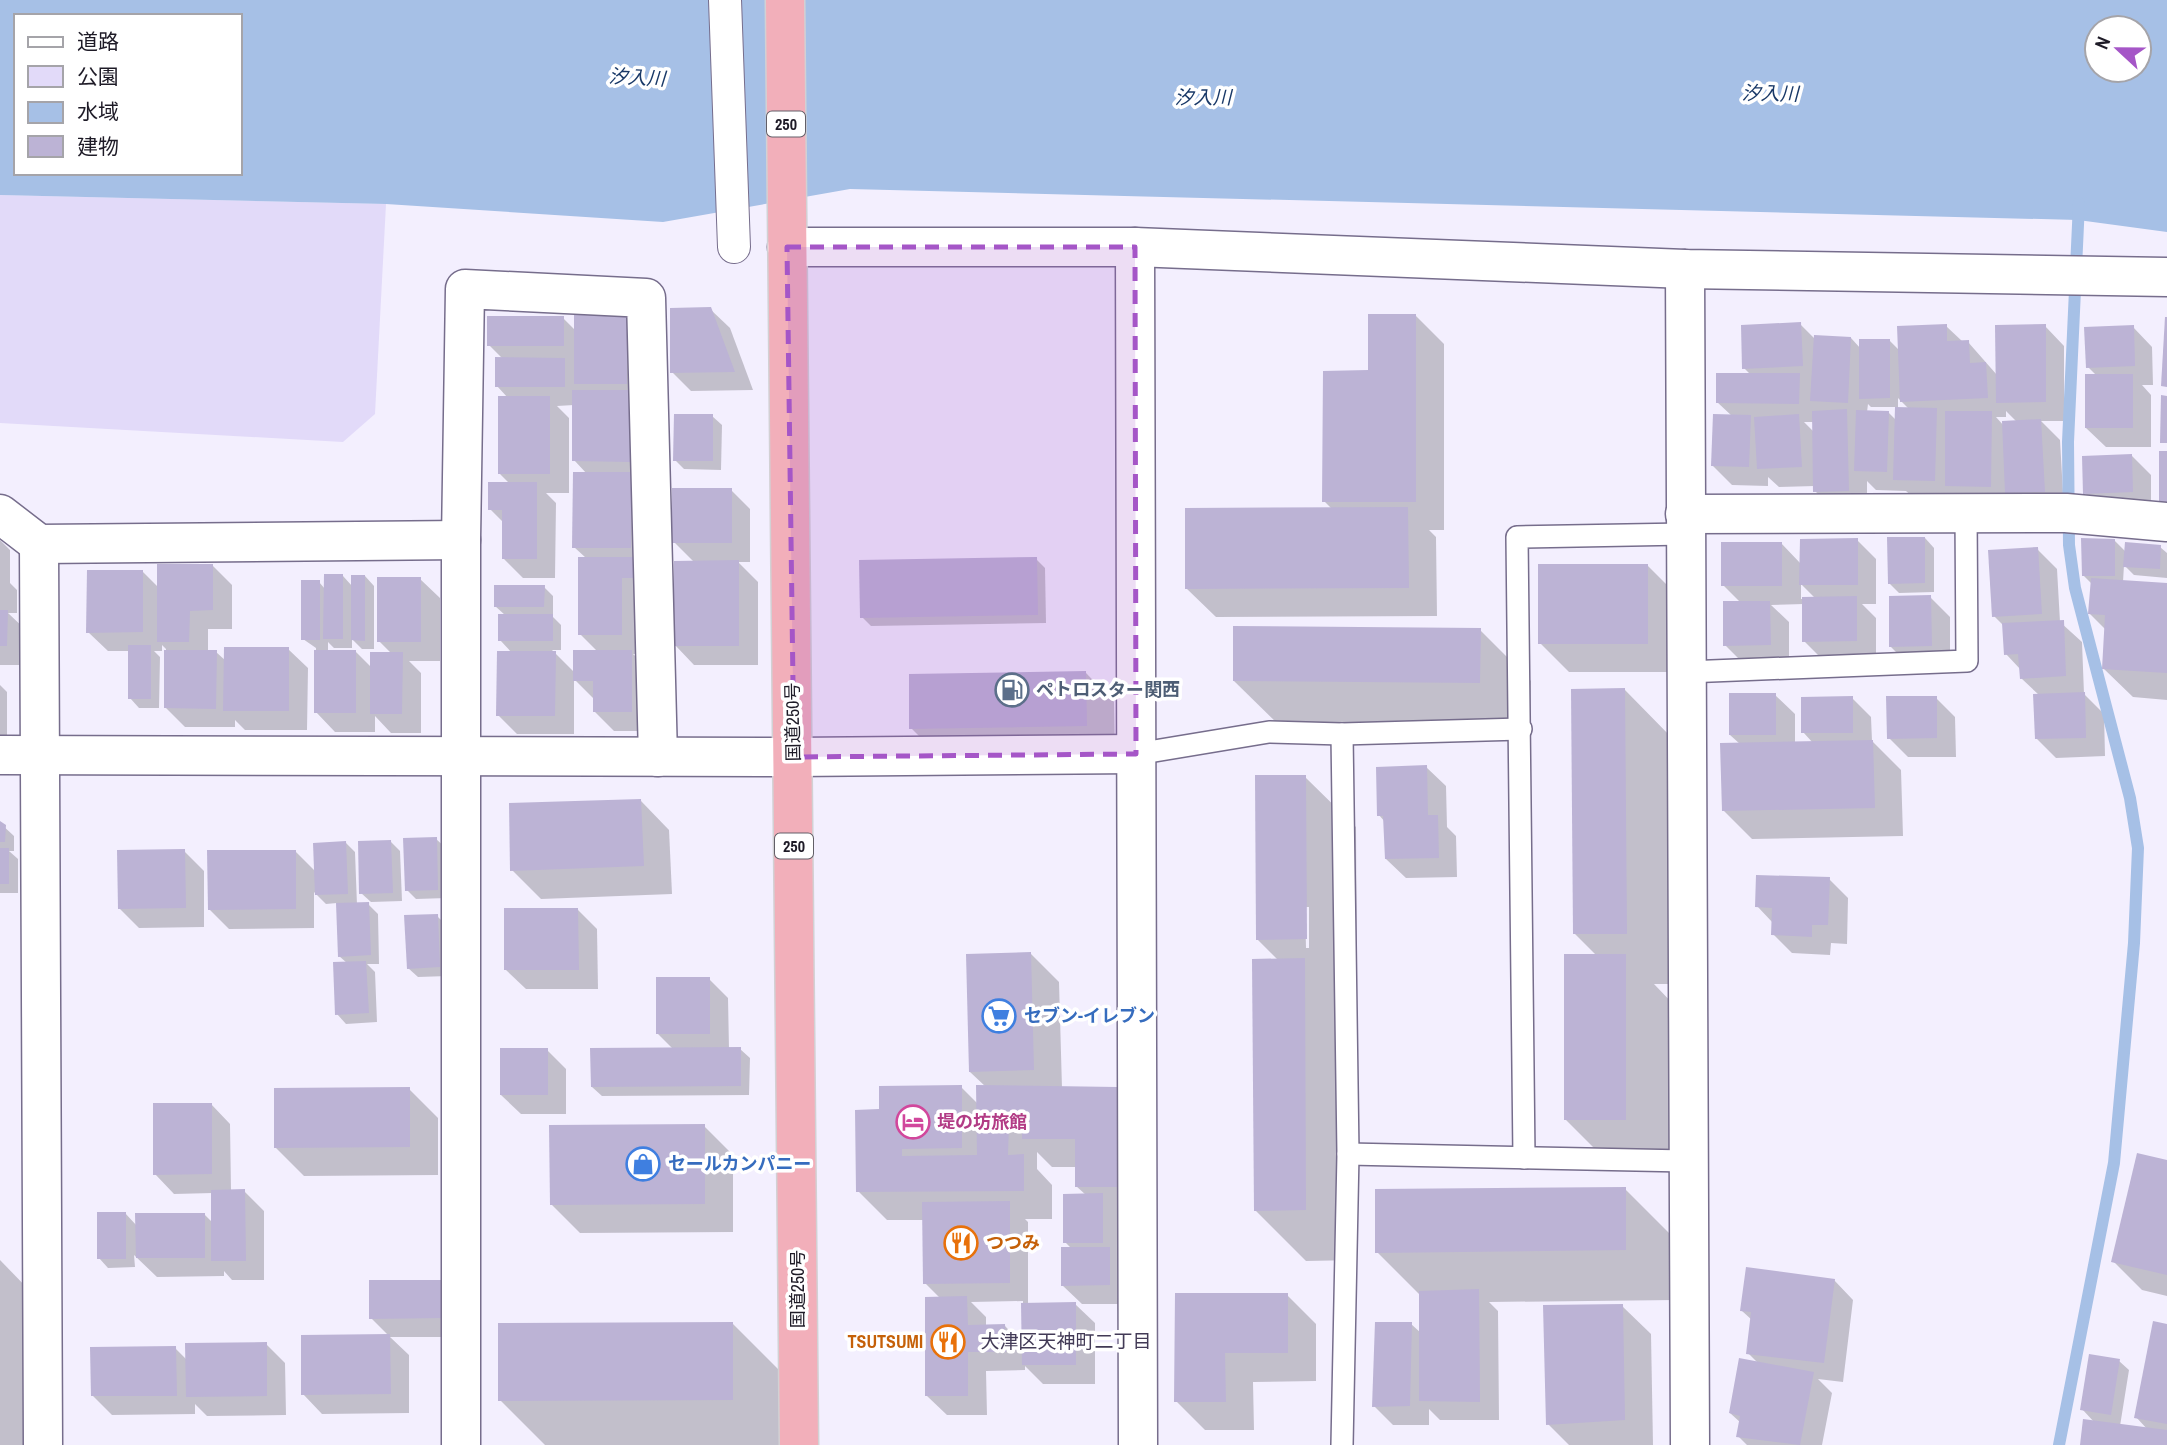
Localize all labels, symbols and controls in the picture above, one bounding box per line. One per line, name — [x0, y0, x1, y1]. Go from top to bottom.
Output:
legend — [14, 14, 242, 175]
north arrow — [2083, 14, 2153, 84]
text: 道路 — [77, 27, 119, 56]
text: N — [2088, 33, 2116, 53]
text: 公園 — [77, 62, 119, 91]
water label: 汐入川 — [608, 63, 668, 92]
water label: 汐入川 — [1741, 80, 1801, 107]
water label: 汐入川 — [1174, 84, 1233, 110]
text: 水域 — [77, 97, 119, 126]
road number: 250 — [767, 112, 805, 136]
text: 建物 — [77, 132, 119, 161]
fuel station icon: ペトロスター関西 — [993, 671, 1031, 709]
place label: ペトロスター関西 — [1036, 677, 1180, 702]
street label: 国道250号 — [779, 682, 806, 762]
road number: 250 — [775, 834, 813, 859]
supermarket icon: セブン-イレブン — [980, 997, 1018, 1035]
place label: セブン-イレブン — [1024, 1003, 1155, 1028]
hotel icon: 堤の坊旅館 — [894, 1103, 932, 1141]
place label: 堤の坊旅館 — [937, 1109, 1027, 1134]
shop icon: セールカンパニー — [624, 1145, 662, 1183]
place label: セールカンパニー — [668, 1151, 811, 1176]
restaurant icon: つつみ — [942, 1224, 980, 1262]
place label: つつみ — [986, 1230, 1040, 1255]
street label: 国道250号 — [785, 1250, 810, 1328]
restaurant icon: TSUTSUMI — [929, 1323, 967, 1361]
district label: 大津区天神町二丁目 — [980, 1328, 1152, 1354]
place label: TSUTSUMI — [848, 1329, 923, 1354]

